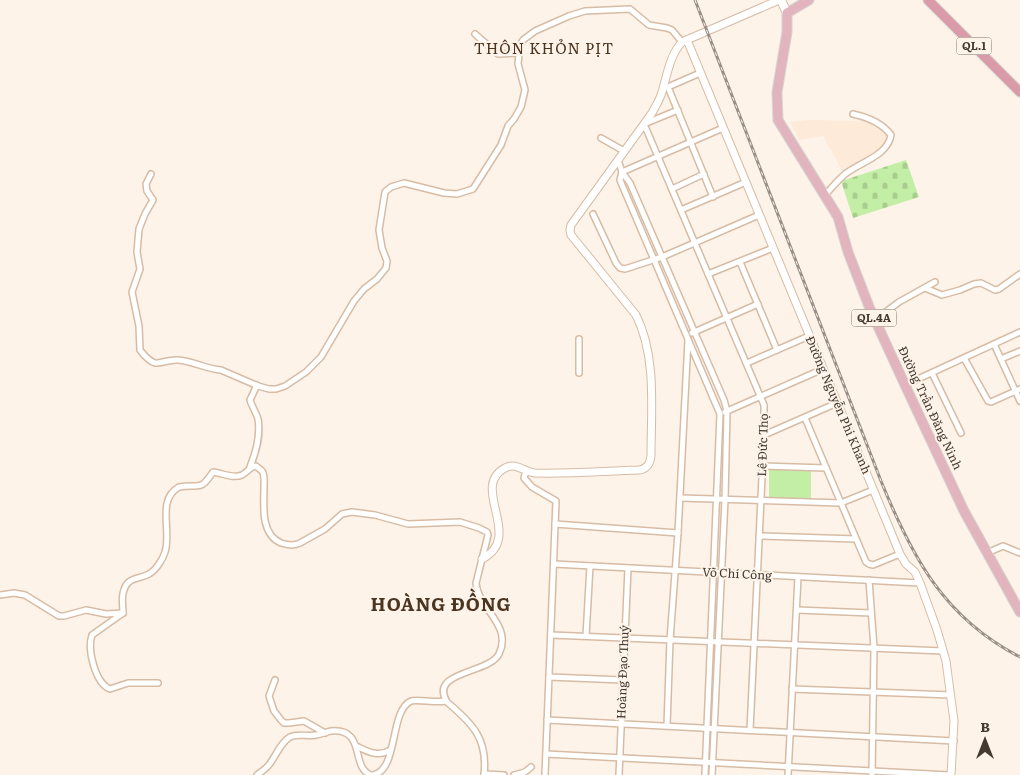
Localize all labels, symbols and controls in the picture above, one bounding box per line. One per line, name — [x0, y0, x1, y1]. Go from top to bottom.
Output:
district label: THÔN KHỎN PỊT — [474, 36, 614, 59]
road number: QL.1 — [956, 37, 992, 54]
road number: QL.4A — [852, 310, 896, 326]
street label: Đường Nguyễn Phi Khanh — [802, 333, 876, 477]
street label: Đường Trần Đăng Ninh — [894, 343, 967, 472]
street label: Lê Đức Thọ — [752, 413, 772, 477]
street label: Võ Chí Công — [702, 562, 773, 584]
district label: HOÀNG ĐỒNG — [371, 588, 511, 617]
street label: Hoàng Đạo Thuý — [611, 625, 633, 719]
north arrow — [960, 715, 1010, 765]
text: B — [980, 716, 990, 736]

